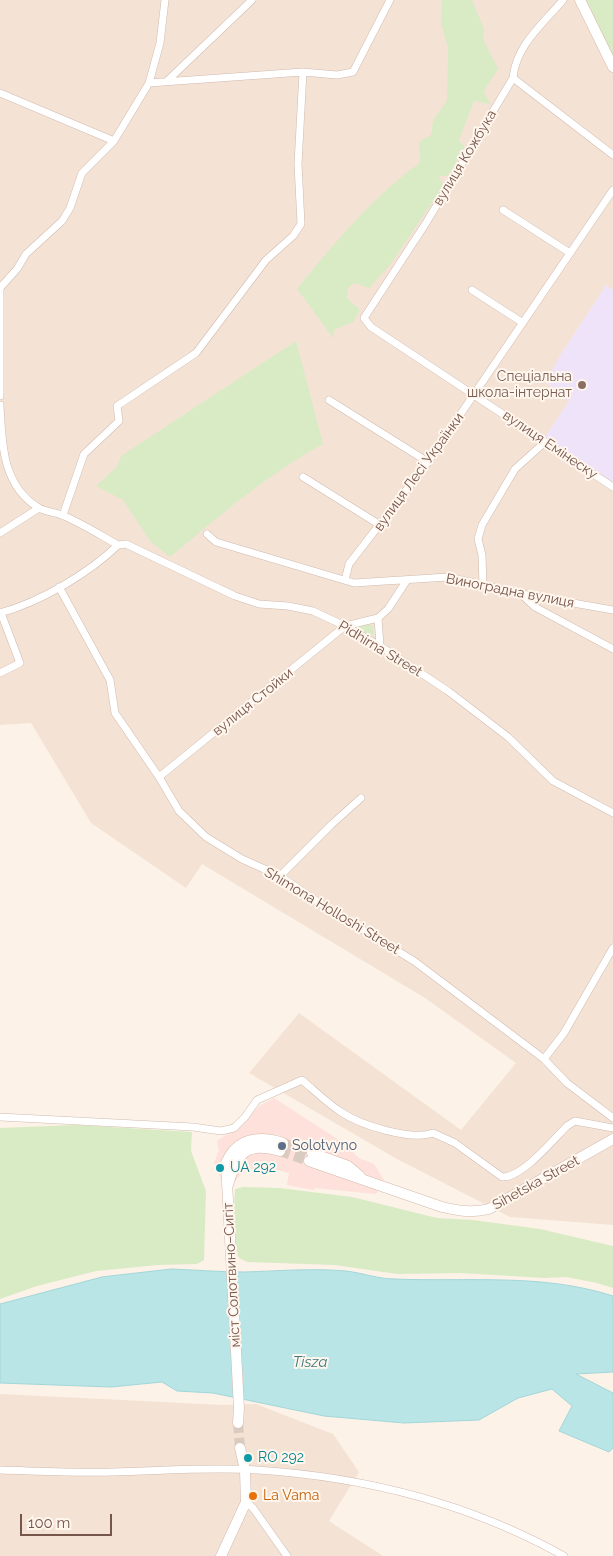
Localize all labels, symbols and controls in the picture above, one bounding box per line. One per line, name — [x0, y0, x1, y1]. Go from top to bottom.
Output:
street label: вулиця Кожбука — [430, 107, 500, 209]
place label: Спеціальна школа-інтернат — [467, 369, 572, 402]
marker: Спеціальна школа-інтернат — [576, 379, 588, 391]
street label: вулиця Емінеску — [499, 407, 601, 483]
street label: вулиця Лесі Українки — [370, 410, 468, 534]
street label: Виноградна вулиця — [444, 570, 576, 612]
street label: Pidhirna Street — [335, 617, 425, 681]
street label: вулиця Стойки — [209, 664, 297, 740]
street label: Shimona Holloshi Street — [261, 864, 403, 958]
place label: Solotvyno — [292, 1138, 357, 1154]
marker: Solotvyno — [276, 1140, 288, 1152]
street label: Sihetska Street — [490, 1152, 582, 1214]
place label: UA 292 — [230, 1160, 276, 1176]
marker: UA 292 — [214, 1162, 226, 1174]
street label: міст Солотвино–Сигіт — [220, 1202, 244, 1348]
water label: Tisza — [293, 1353, 327, 1371]
place label: RO 292 — [258, 1450, 304, 1466]
marker: RO 292 — [242, 1452, 254, 1464]
place label: La Vama — [263, 1488, 319, 1504]
marker: La Vama — [247, 1490, 259, 1502]
scale bar — [22, 1504, 115, 1536]
text: 100 m — [28, 1514, 70, 1532]

